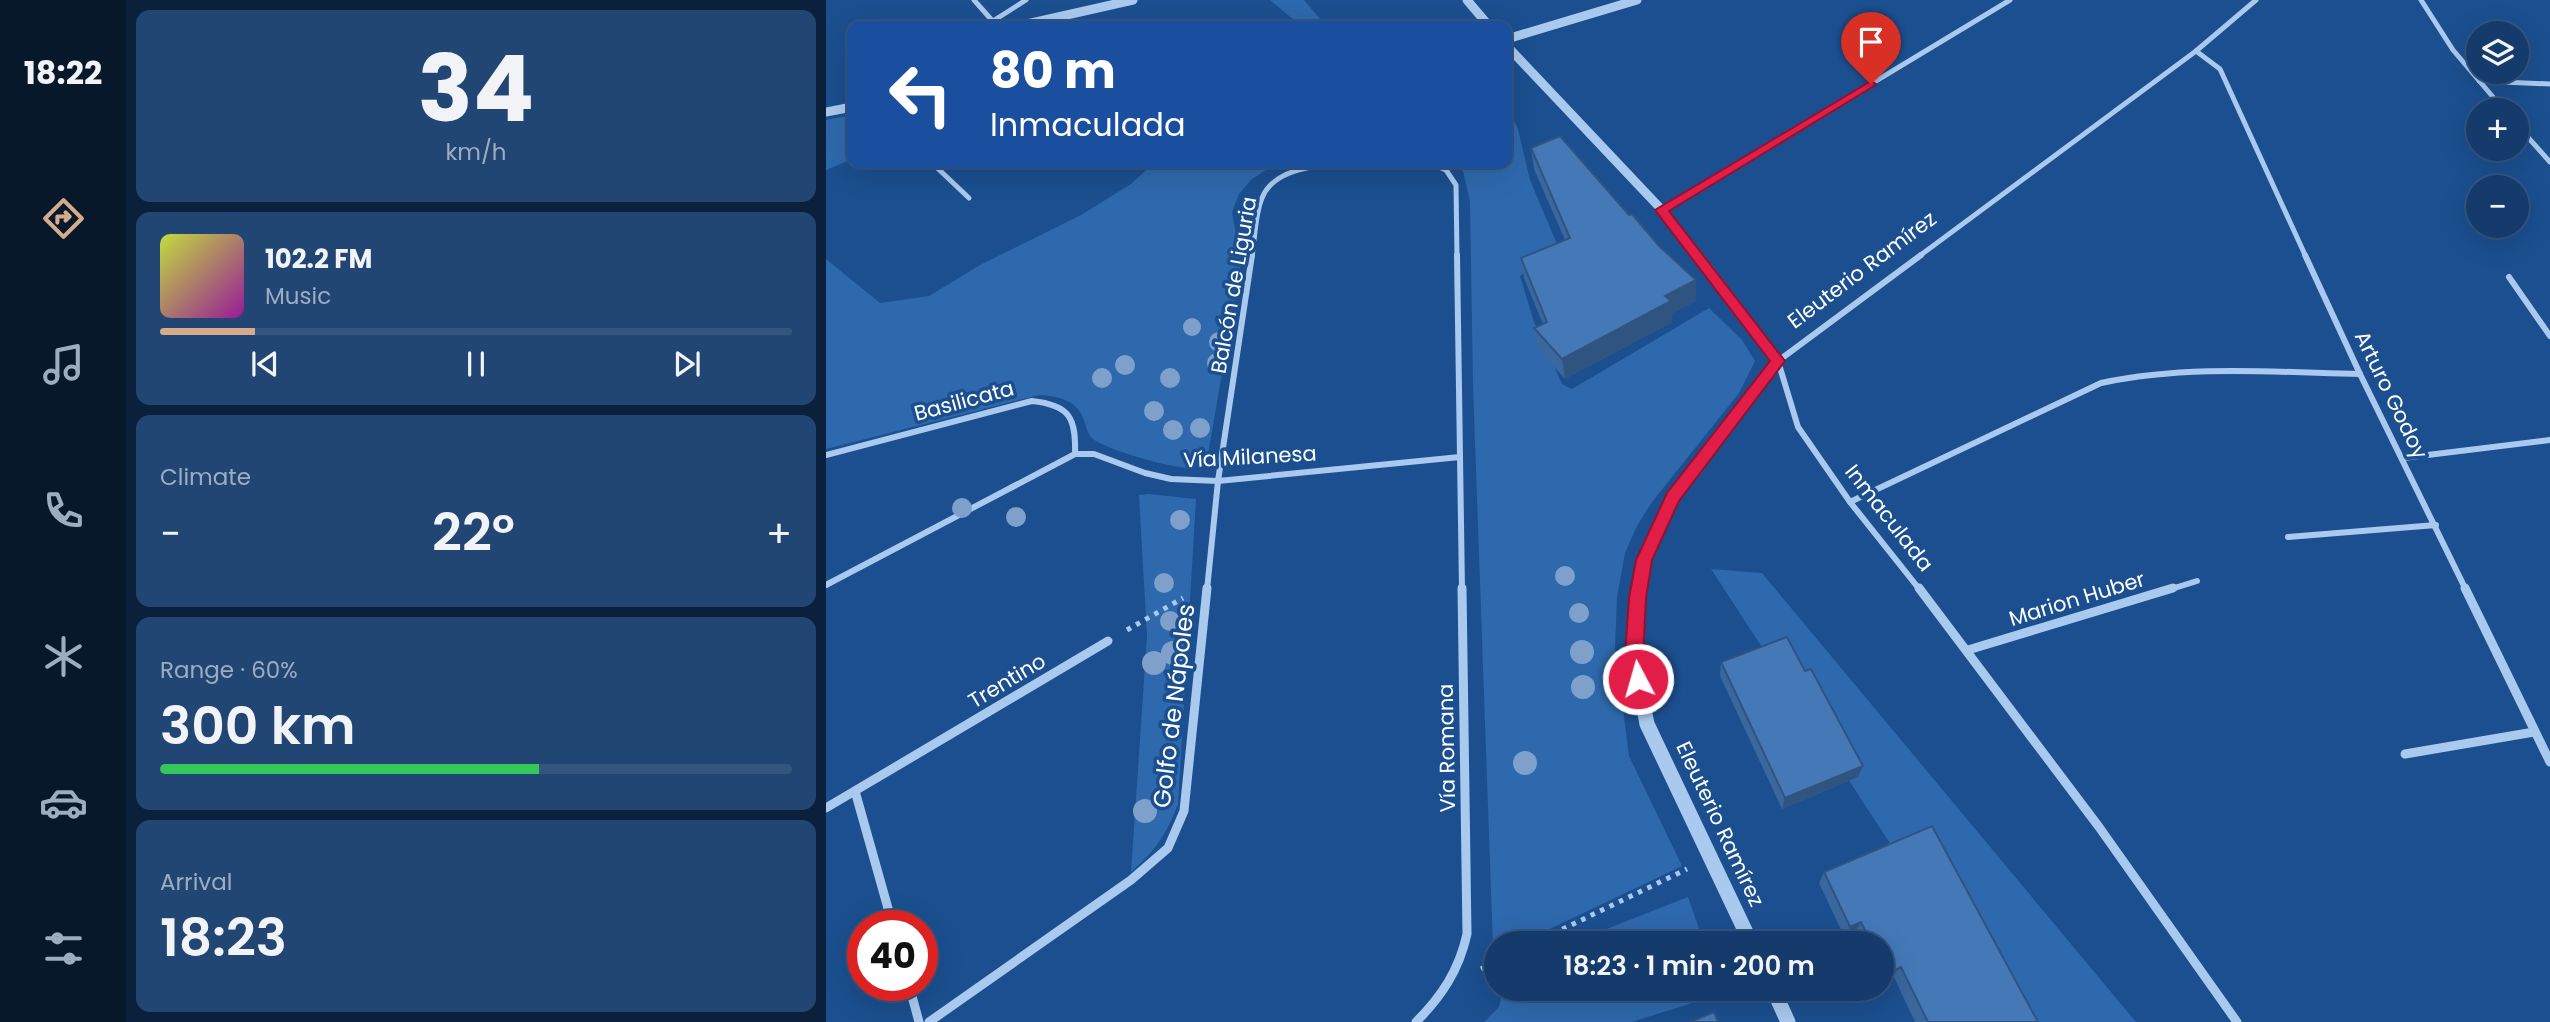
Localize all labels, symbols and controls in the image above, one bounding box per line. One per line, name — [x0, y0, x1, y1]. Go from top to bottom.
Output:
pin — [1841, 12.0, 1901, 84]
map controls — [2466, 21, 2529, 238]
button: layers — [2466, 21, 2529, 84]
icon: arrive — [1852, 23, 1890, 61]
text: 34 — [418, 25, 534, 153]
text: 80 m — [990, 37, 1116, 105]
icon: left — [875, 49, 966, 140]
text: 18:22 — [24, 50, 102, 95]
button: + — [2466, 98, 2529, 161]
text: Inmaculada — [990, 102, 1186, 147]
text: km/h — [445, 136, 507, 168]
button: − — [2466, 175, 2529, 238]
icon: directions — [39, 194, 88, 243]
street label: Balcón de Liguria — [1204, 194, 1263, 376]
street label: Eleuterio Ramírez — [1781, 204, 1942, 335]
text: 102.2 FM — [265, 241, 372, 277]
text: Music — [265, 280, 331, 312]
street label: Arturo Godoy — [2348, 326, 2435, 464]
icon: music — [39, 340, 88, 389]
icon: previous — [246, 345, 284, 383]
icon: pause — [457, 345, 495, 383]
icon: next — [668, 345, 706, 383]
street label: Basilicata — [911, 373, 1017, 428]
street label: Vía Milanesa — [1183, 439, 1317, 474]
street label: Inmaculada — [1838, 458, 1940, 577]
text: Climate — [160, 461, 251, 493]
icon: phone — [39, 486, 88, 535]
text: 22° — [432, 496, 515, 569]
text: − — [160, 507, 181, 560]
text: + — [766, 507, 792, 560]
street label: Marion Huber — [2005, 564, 2149, 633]
street label: Golfo de Nápoles — [1145, 602, 1202, 810]
icon: climate — [39, 632, 88, 681]
position arrow — [1601, 642, 1675, 716]
street label: Trentino — [963, 646, 1051, 715]
text: Range · 60% — [160, 654, 298, 686]
street label: Vía Romana — [1431, 683, 1462, 813]
text: 300 km — [160, 689, 356, 762]
street label: Eleuterio Ramírez — [1669, 736, 1771, 911]
icon: car — [39, 778, 88, 827]
text: Arrival — [160, 866, 232, 898]
text: 18:23 — [160, 901, 287, 974]
speed limit sign: 40 — [847, 910, 938, 1001]
icon: filters — [39, 924, 88, 973]
text: 18:23 · 1 min · 200 m — [1563, 948, 1815, 984]

